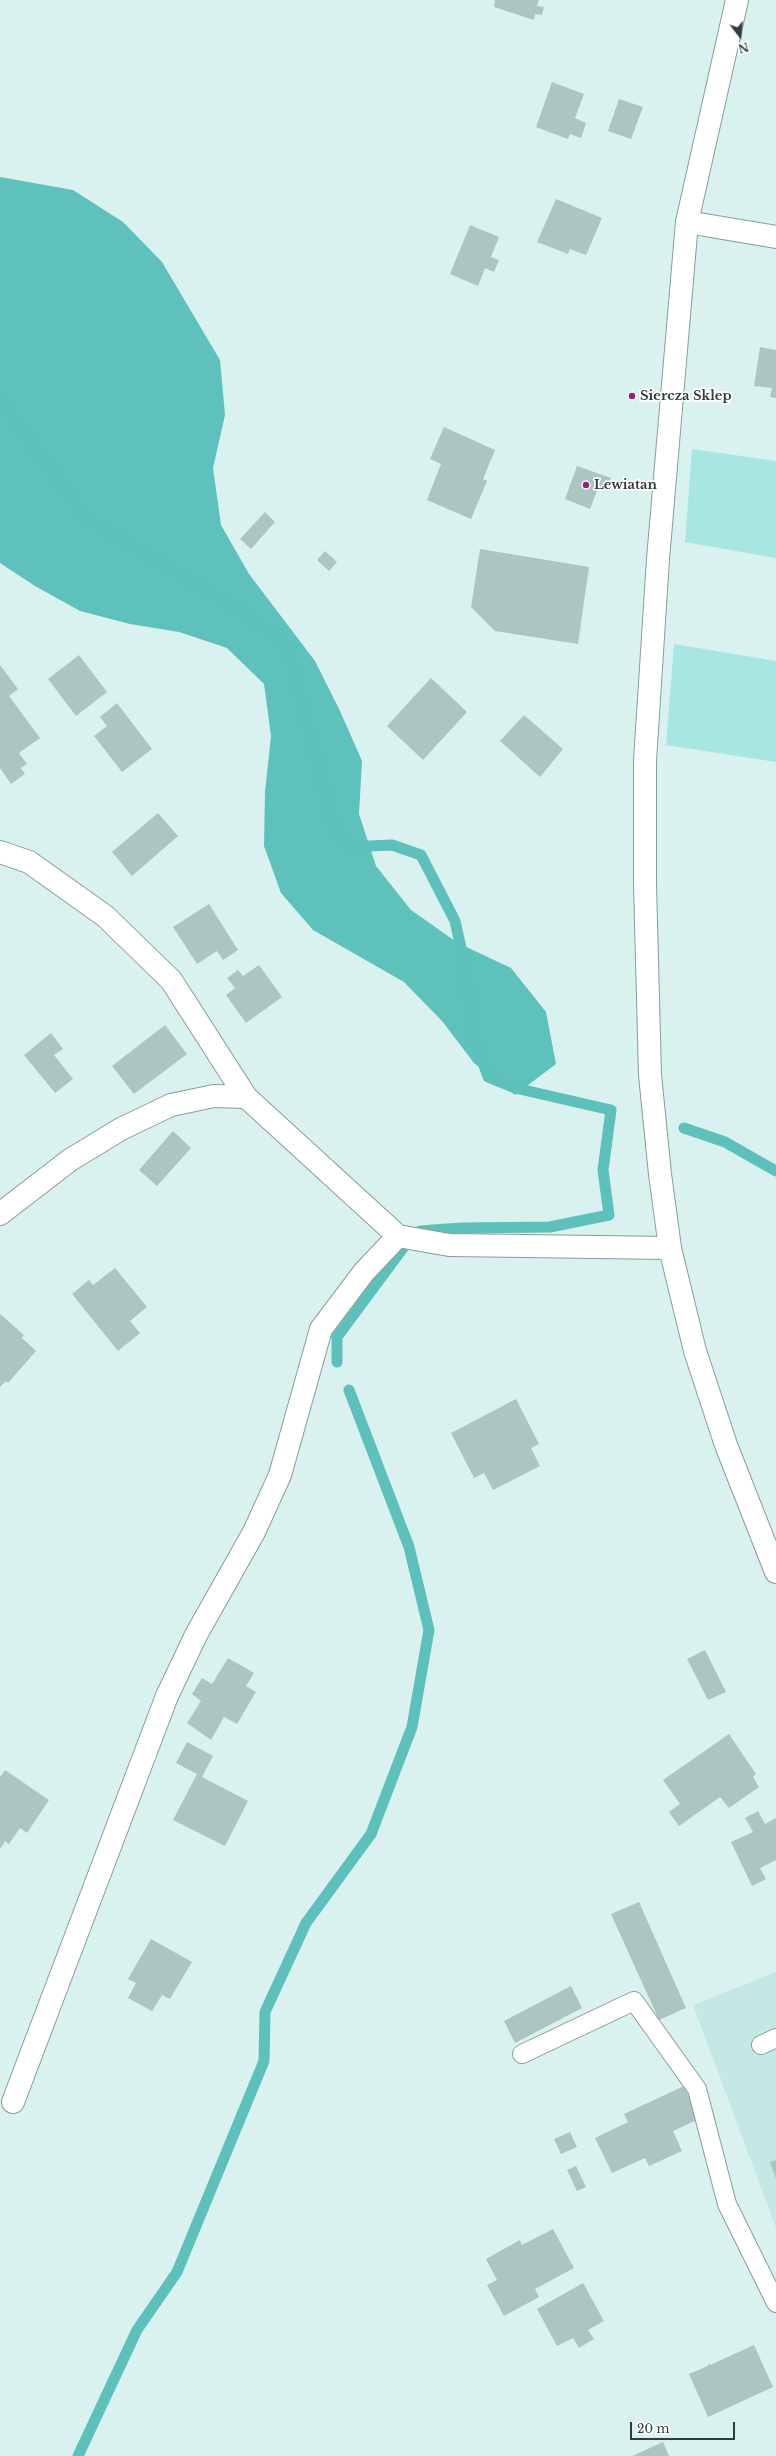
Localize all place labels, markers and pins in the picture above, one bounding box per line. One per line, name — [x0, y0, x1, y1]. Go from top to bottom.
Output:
place label: Siercza Sklep — [640, 388, 731, 404]
marker: Siercza Sklep — [627, 391, 637, 401]
place label: Lewiatan — [594, 477, 657, 493]
marker: Lewiatan — [581, 480, 591, 490]

